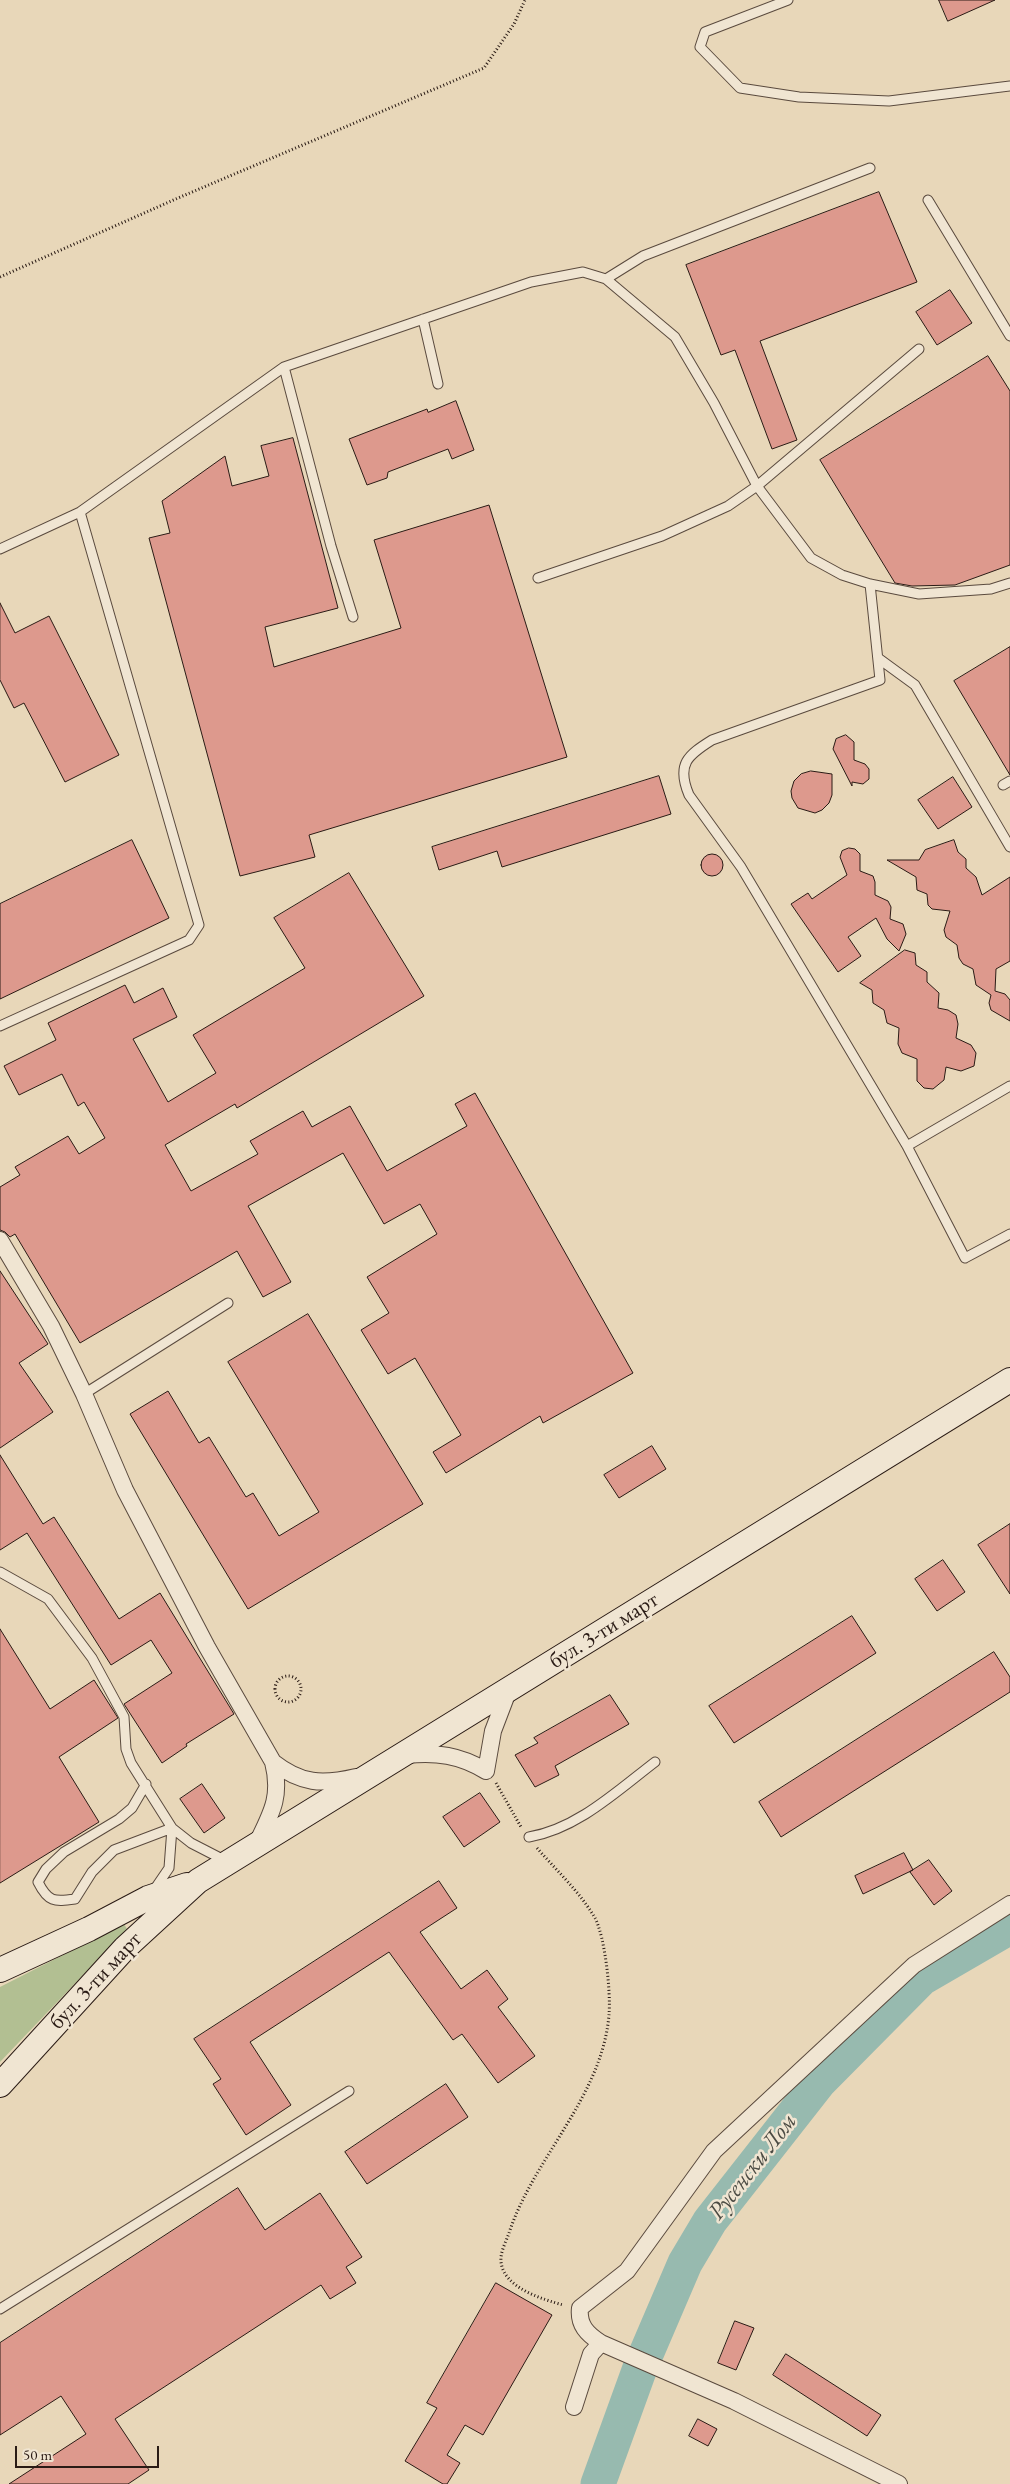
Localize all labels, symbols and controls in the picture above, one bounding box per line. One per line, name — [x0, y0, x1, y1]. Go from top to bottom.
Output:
street label: бул. 3-ти март — [545, 1587, 663, 1675]
street label: бул. 3-ти март — [44, 1927, 148, 2035]
water label: Русенски Лом — [702, 2108, 804, 2226]
scale bar — [18, 2436, 161, 2468]
text: 50 m — [23, 2445, 52, 2464]

